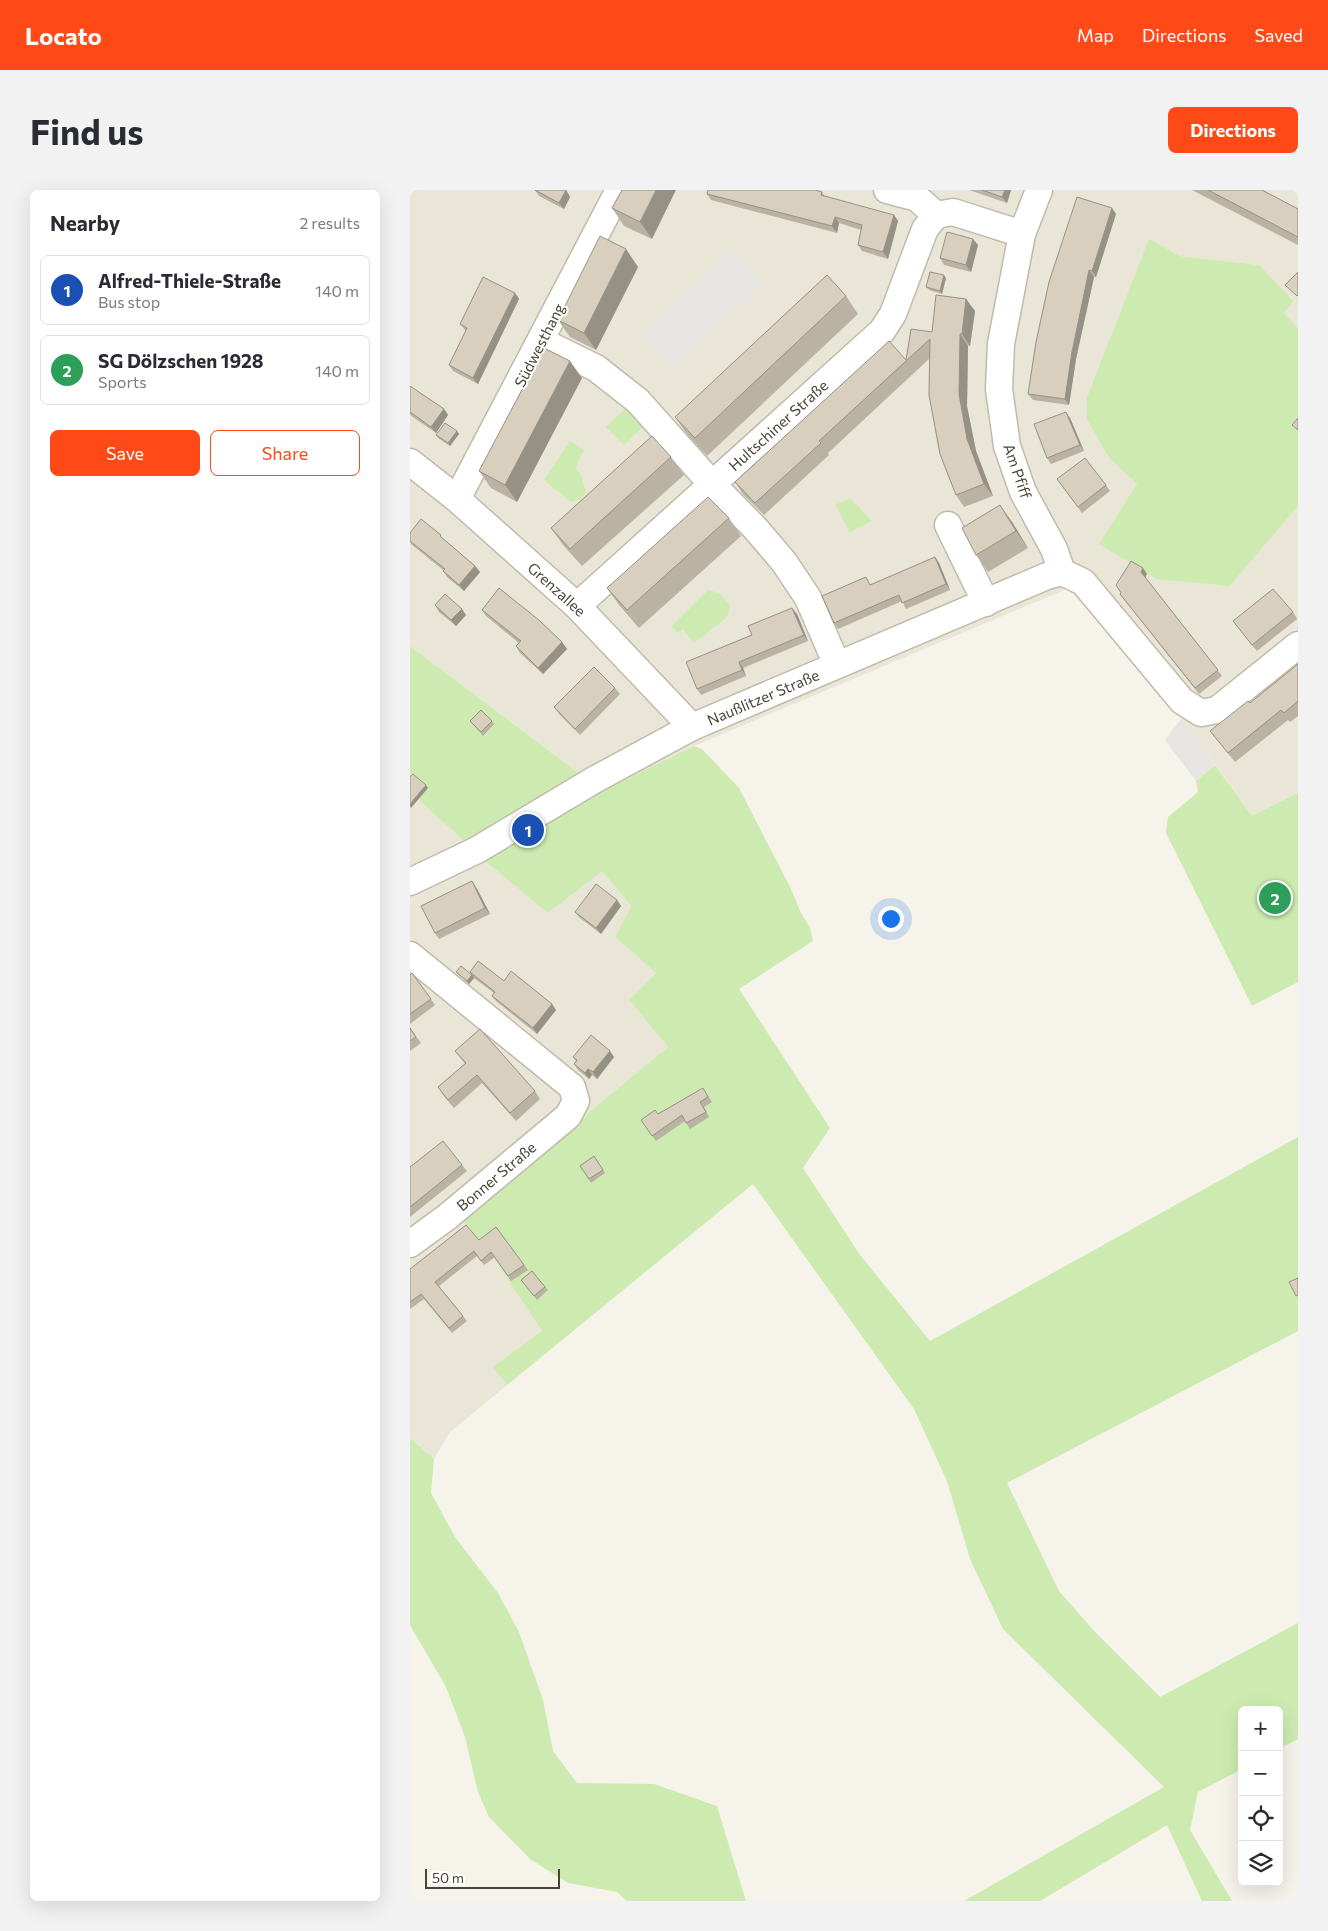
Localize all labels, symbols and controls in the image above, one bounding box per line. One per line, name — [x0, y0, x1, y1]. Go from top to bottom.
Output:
text: Locato — [25, 21, 102, 50]
text: Map — [1077, 24, 1114, 46]
text: Directions — [1142, 24, 1226, 46]
text: Saved — [1254, 24, 1303, 46]
button: Directions — [1168, 107, 1298, 153]
text: Find us — [30, 109, 144, 152]
text: Nearby — [50, 210, 120, 235]
text: 2 results — [299, 213, 360, 232]
text: Alfred-Thiele-Straße — [98, 269, 281, 292]
text: 1 — [63, 281, 71, 300]
text: 140 m — [315, 281, 359, 300]
text: Bus stop — [98, 292, 160, 311]
street label: Südwesthang — [510, 300, 568, 390]
text: SG Dölzschen 1928 — [98, 349, 263, 372]
text: 2 — [62, 361, 72, 380]
text: 140 m — [315, 361, 359, 380]
text: Sports — [98, 372, 147, 391]
street label: Hultschiner Straße — [725, 376, 831, 474]
button: Save — [50, 430, 200, 476]
button: Share — [210, 430, 360, 476]
street label: Am Pfiff — [1000, 441, 1036, 501]
street label: Grenzallee — [524, 558, 590, 620]
street label: Naußlitzer Straße — [704, 665, 822, 729]
pin: 1 — [512, 811, 544, 849]
pin: 2 — [1259, 879, 1291, 917]
your location — [878, 906, 904, 932]
street label: Bonner Straße — [453, 1138, 539, 1214]
map controls — [1238, 1706, 1283, 1886]
button: + — [1238, 1706, 1283, 1751]
button: − — [1238, 1751, 1283, 1796]
button: locate — [1238, 1796, 1283, 1841]
button: layers — [1238, 1841, 1283, 1886]
scale bar — [425, 1866, 560, 1889]
text: 50 m — [432, 1869, 464, 1886]

